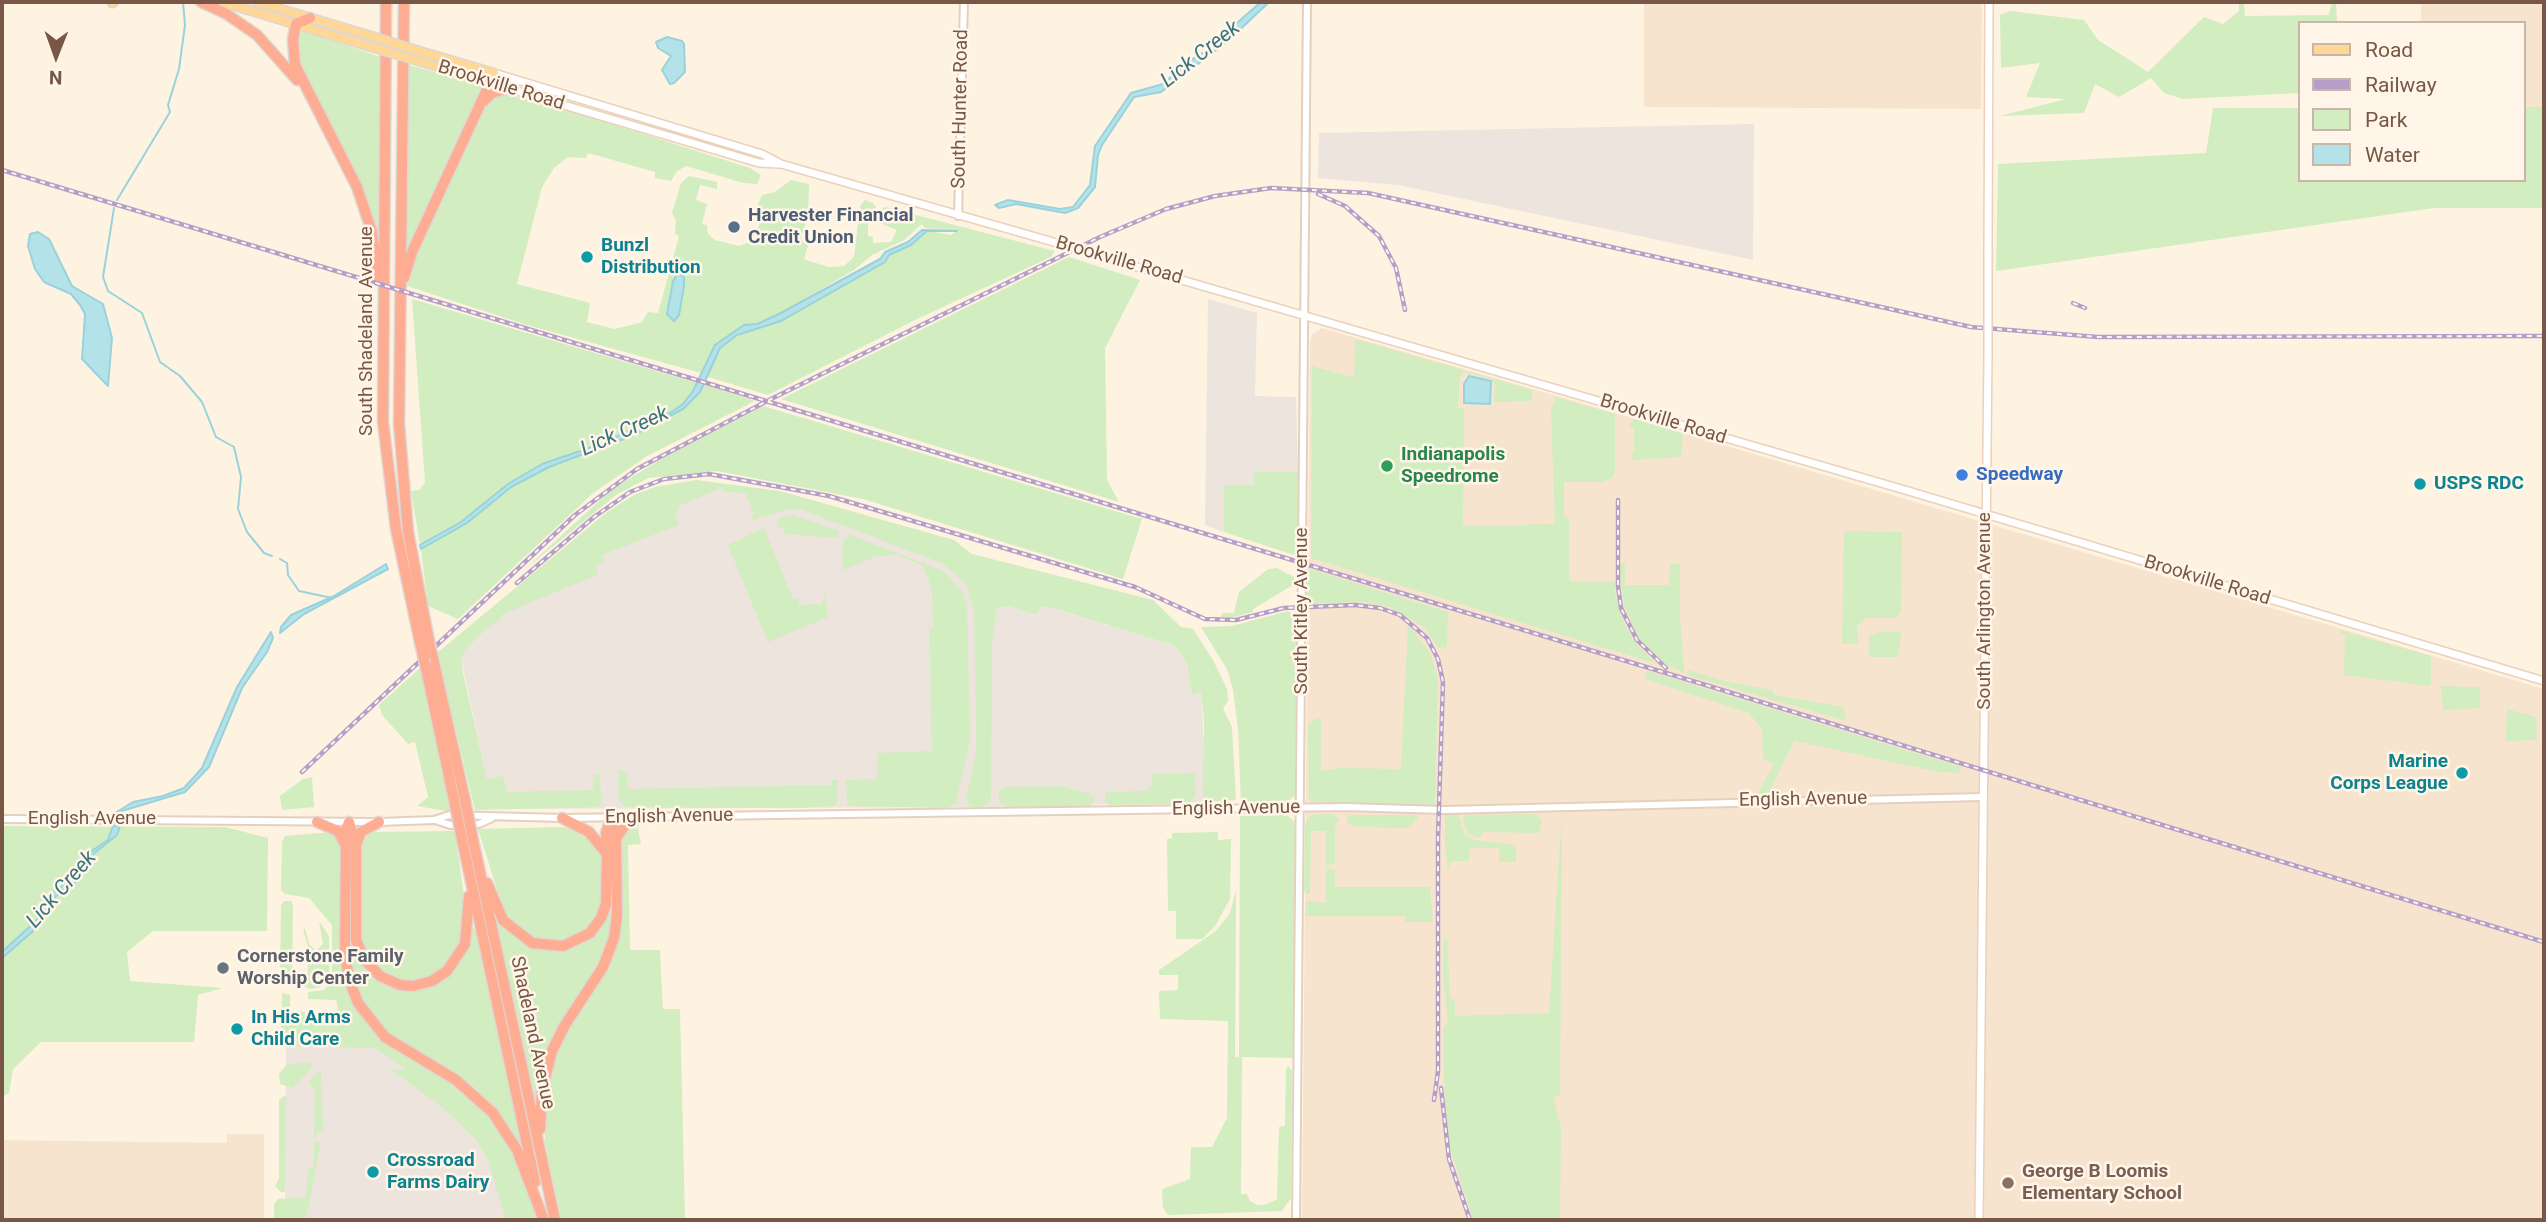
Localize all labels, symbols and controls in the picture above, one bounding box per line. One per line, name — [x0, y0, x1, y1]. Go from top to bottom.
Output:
water label: Lick Creek — [1156, 16, 1246, 94]
north arrow — [21, 21, 91, 91]
legend — [2298, 21, 2525, 182]
street label: South Hunter Road — [948, 29, 974, 189]
text: Road — [2365, 38, 2413, 62]
street label: Brookville Road — [435, 56, 567, 116]
text: N — [49, 66, 63, 89]
text: Railway — [2365, 73, 2437, 97]
text: Park — [2365, 108, 2407, 132]
text: Water — [2365, 143, 2420, 167]
place label: Harvester Financial Credit Union — [748, 205, 914, 249]
marker: Harvester Financial Credit Union — [726, 219, 742, 235]
street label: South Shadeland Avenue — [356, 226, 378, 436]
street label: Brookville Road — [1053, 232, 1185, 290]
place label: Bunzl Distribution — [601, 235, 701, 279]
marker: Bunzl Distribution — [579, 249, 595, 265]
street label: Brookville Road — [1597, 390, 1729, 450]
water label: Lick Creek — [577, 401, 673, 463]
place label: Indianapolis Speedrome — [1401, 444, 1505, 488]
marker: Indianapolis Speedrome — [1379, 458, 1395, 474]
place label: Speedway — [1976, 464, 2063, 486]
marker: Speedway — [1954, 467, 1970, 483]
place label: USPS RDC — [2434, 473, 2524, 495]
marker: USPS RDC — [2412, 476, 2428, 492]
street label: South Arlington Avenue — [1974, 512, 1996, 710]
street label: South Kitley Avenue — [1291, 527, 1313, 695]
street label: Brookville Road — [2141, 551, 2273, 611]
place label: Marine Corps League — [2330, 751, 2448, 795]
marker: Marine Corps League — [2454, 765, 2470, 781]
street label: English Avenue — [1739, 787, 1867, 813]
street label: English Avenue — [1172, 796, 1300, 822]
street label: English Avenue — [605, 804, 733, 830]
street label: English Avenue — [28, 808, 156, 830]
water label: Lick Creek — [22, 846, 102, 934]
place label: Cornerstone Family Worship Center — [237, 946, 404, 990]
street label: Shadeland Avenue — [505, 954, 559, 1112]
marker: Cornerstone Family Worship Center — [215, 960, 231, 976]
place label: In His Arms Child Care — [251, 1007, 351, 1051]
marker: In His Arms Child Care — [229, 1021, 245, 1037]
place label: Crossroad Farms Dairy — [387, 1150, 489, 1194]
place label: George B Loomis Elementary School — [2022, 1161, 2182, 1205]
marker: Crossroad Farms Dairy — [365, 1164, 381, 1180]
marker: George B Loomis Elementary School — [2000, 1175, 2016, 1191]

